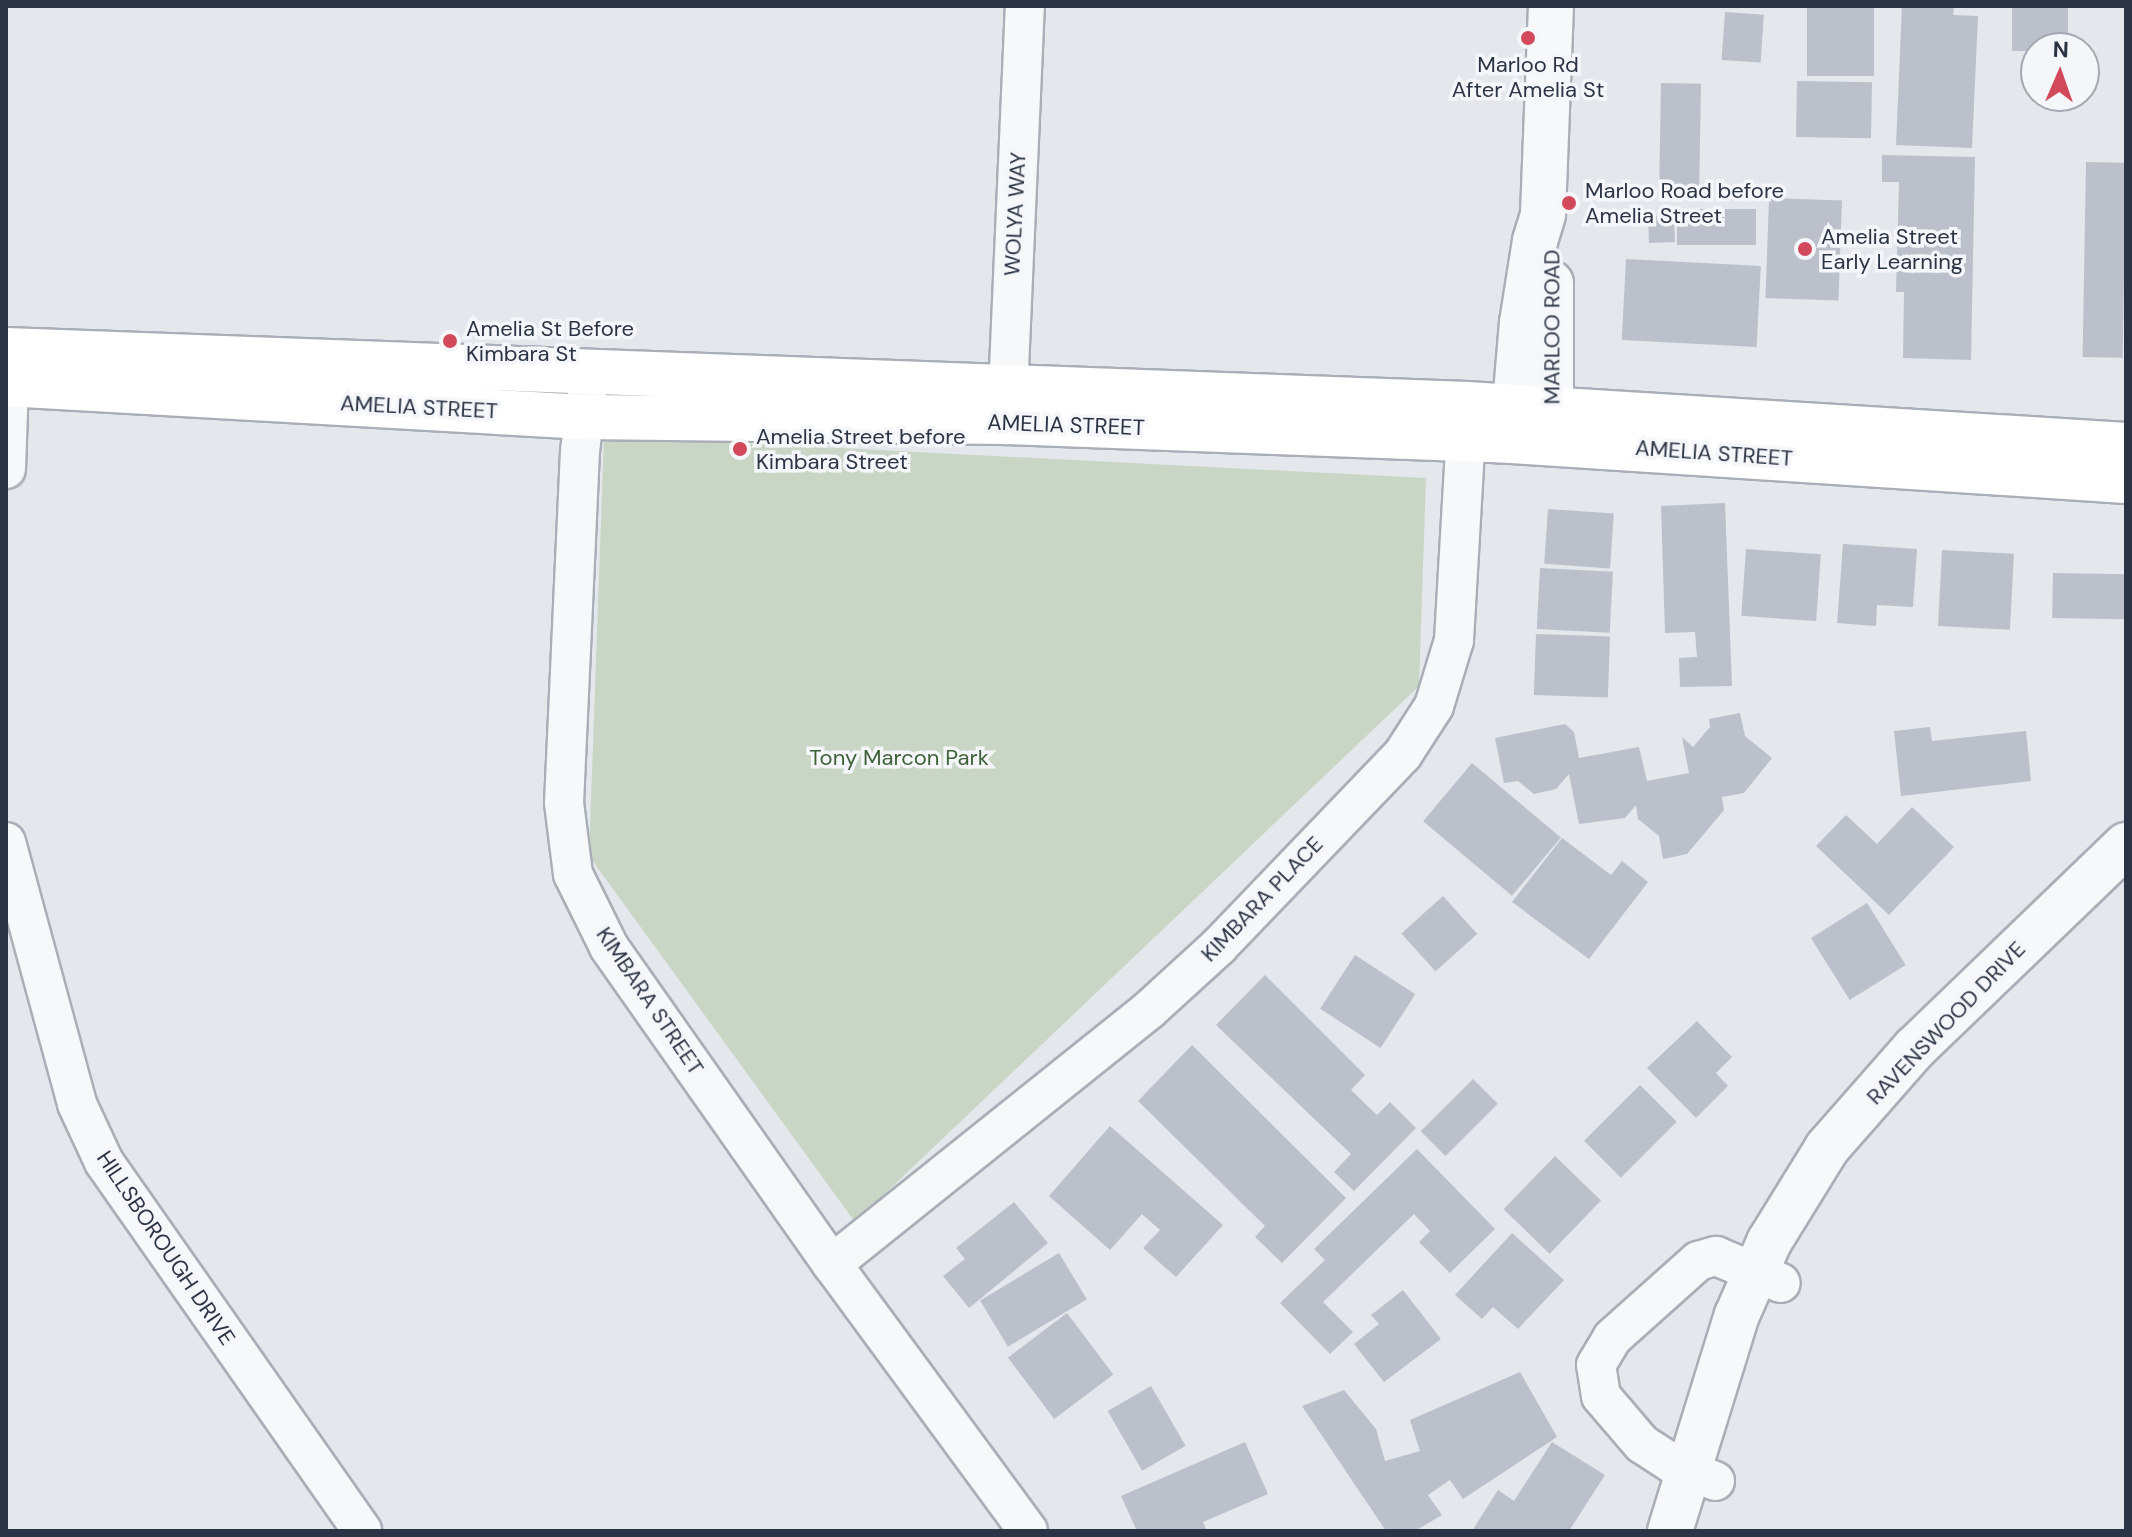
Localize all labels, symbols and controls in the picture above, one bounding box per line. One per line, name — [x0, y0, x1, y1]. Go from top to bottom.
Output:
marker: Marloo Rd After Amelia St — [1519, 29, 1537, 47]
north arrow — [2020, 32, 2100, 112]
text: N — [2052, 35, 2069, 64]
place label: Marloo Rd After Amelia St — [1452, 51, 1604, 102]
street label: WOLYA WAY — [999, 151, 1031, 277]
place label: Marloo Road before Amelia Street — [1585, 177, 1784, 228]
marker: Marloo Road before Amelia Street — [1560, 194, 1578, 212]
place label: Amelia Street Early Learning — [1821, 223, 1963, 274]
marker: Amelia Street Early Learning — [1796, 240, 1814, 258]
street label: MARLOO ROAD — [1539, 250, 1565, 404]
place label: Amelia St Before Kimbara St — [466, 315, 634, 366]
marker: Amelia St Before Kimbara St — [441, 332, 459, 350]
street label: AMELIA STREET — [340, 390, 498, 424]
street label: AMELIA STREET — [987, 409, 1145, 441]
place label: Amelia Street before Kimbara Street — [756, 423, 965, 474]
street label: AMELIA STREET — [1634, 434, 1794, 472]
marker: Amelia Street before Kimbara Street — [731, 440, 749, 458]
park label: Tony Marcon Park — [809, 745, 989, 771]
street label: KIMBARA PLACE — [1196, 831, 1328, 967]
street label: KIMBARA STREET — [591, 922, 709, 1080]
street label: RAVENSWOOD DRIVE — [1861, 936, 2031, 1110]
street label: HILLSBOROUGH DRIVE — [91, 1146, 241, 1350]

